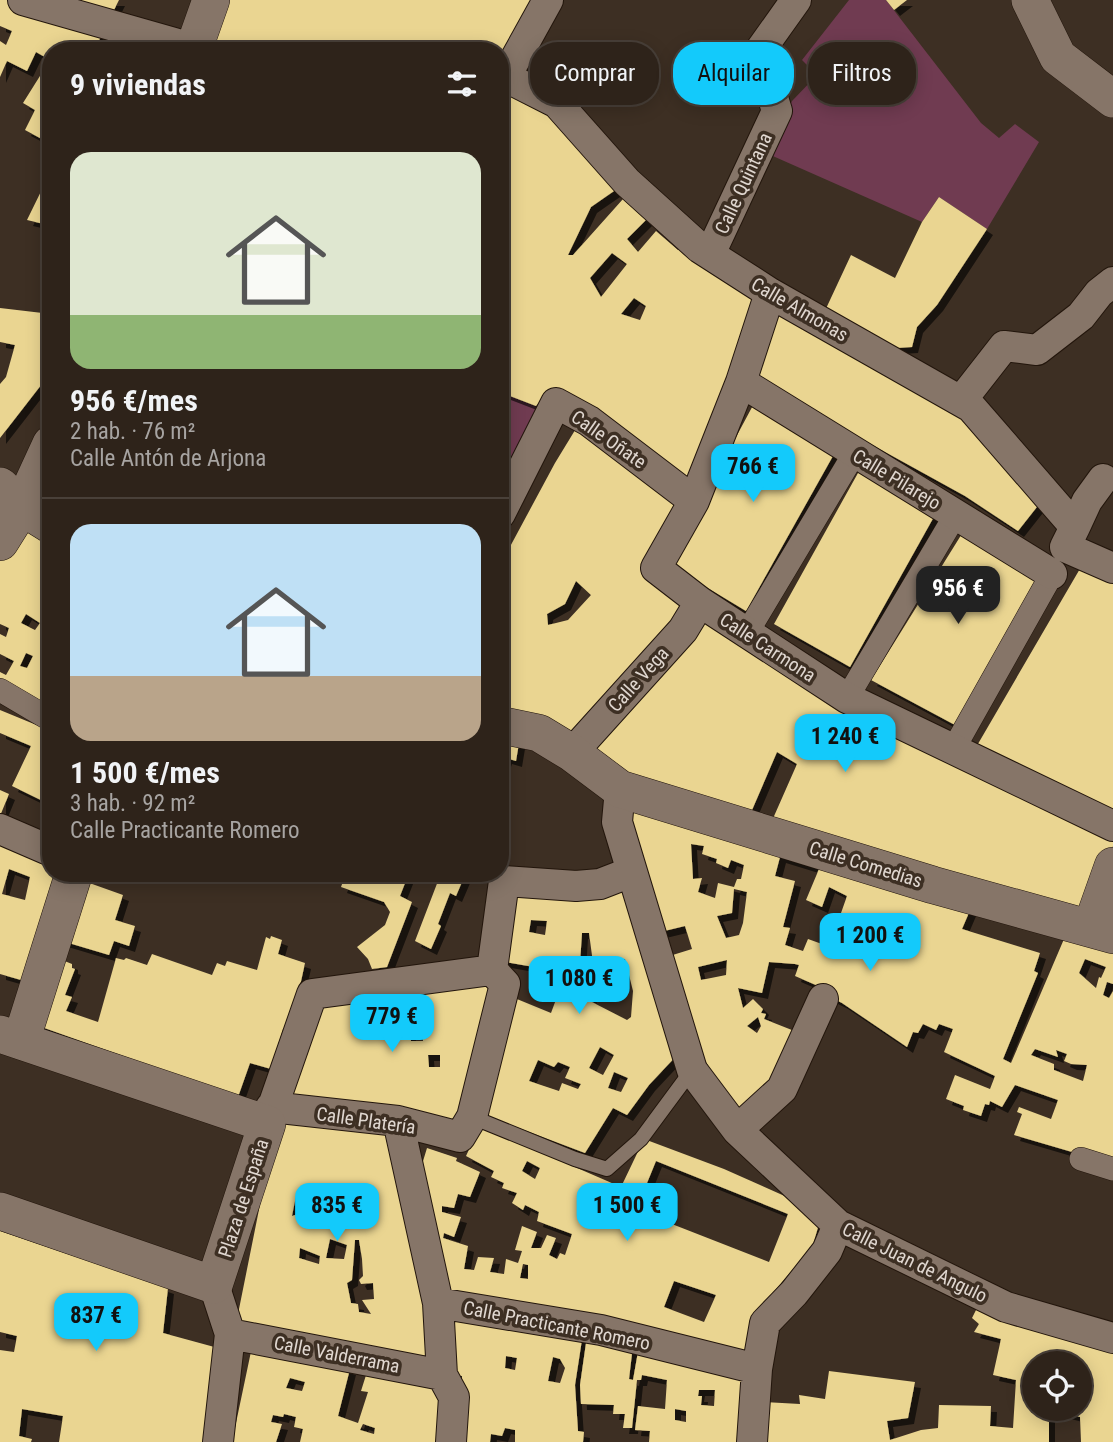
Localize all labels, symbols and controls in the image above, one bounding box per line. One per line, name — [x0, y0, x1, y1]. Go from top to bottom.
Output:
chip: Comprar — [530, 42, 659, 105]
chip: Alquilar — [673, 42, 794, 105]
chip: Filtros — [808, 42, 916, 105]
icon: filters — [443, 65, 481, 103]
text: 9 viviendas — [70, 67, 206, 102]
street label: Calle Quintana — [710, 129, 777, 237]
icon: home — [213, 197, 339, 323]
street label: Calle Almonas — [747, 272, 852, 346]
text: 956 €/mes — [70, 383, 198, 418]
street label: Calle Oñate — [567, 405, 651, 474]
text: 2 hab. · 76 m² — [70, 418, 195, 445]
pin: 766 € — [704, 444, 802, 504]
street label: Calle Pilarejo — [849, 444, 945, 515]
text: Calle Antón de Arjona — [70, 445, 266, 472]
text: 766 € — [727, 453, 779, 480]
pin: 956 € — [909, 566, 1007, 626]
icon: home — [213, 569, 339, 695]
text: 956 € — [932, 575, 984, 602]
street label: Calle Carmona — [715, 608, 820, 687]
street label: Calle Vega — [603, 642, 674, 717]
pin: 1 240 € — [780, 714, 910, 774]
text: 1 240 € — [811, 723, 879, 750]
text: 1 500 €/mes — [70, 755, 220, 790]
text: 3 hab. · 92 m² — [70, 790, 195, 817]
text: Calle Practicante Romero — [70, 817, 300, 844]
street label: Calle Comedias — [807, 836, 925, 893]
pin: 1 200 € — [805, 914, 935, 973]
text: 1 200 € — [836, 922, 904, 949]
pin: 1 080 € — [514, 956, 644, 1016]
text: 1 080 € — [545, 965, 613, 992]
pin: 779 € — [343, 995, 441, 1054]
text: 779 € — [366, 1003, 418, 1030]
street label: Calle Platería — [315, 1102, 417, 1139]
street label: Plaza de España — [213, 1136, 273, 1260]
pin: 835 € — [288, 1184, 386, 1243]
pin: 1 500 € — [562, 1184, 692, 1243]
text: 835 € — [311, 1192, 363, 1219]
text: 1 500 € — [593, 1192, 661, 1219]
street label: Calle Juan de Angulo — [839, 1217, 991, 1307]
pin: 837 € — [47, 1294, 145, 1353]
street label: Calle Practicante Romero — [462, 1296, 652, 1355]
text: 837 € — [70, 1302, 122, 1329]
street label: Calle Valderrama — [272, 1331, 402, 1378]
map controls — [1022, 1351, 1092, 1421]
button: locate — [1022, 1351, 1092, 1421]

